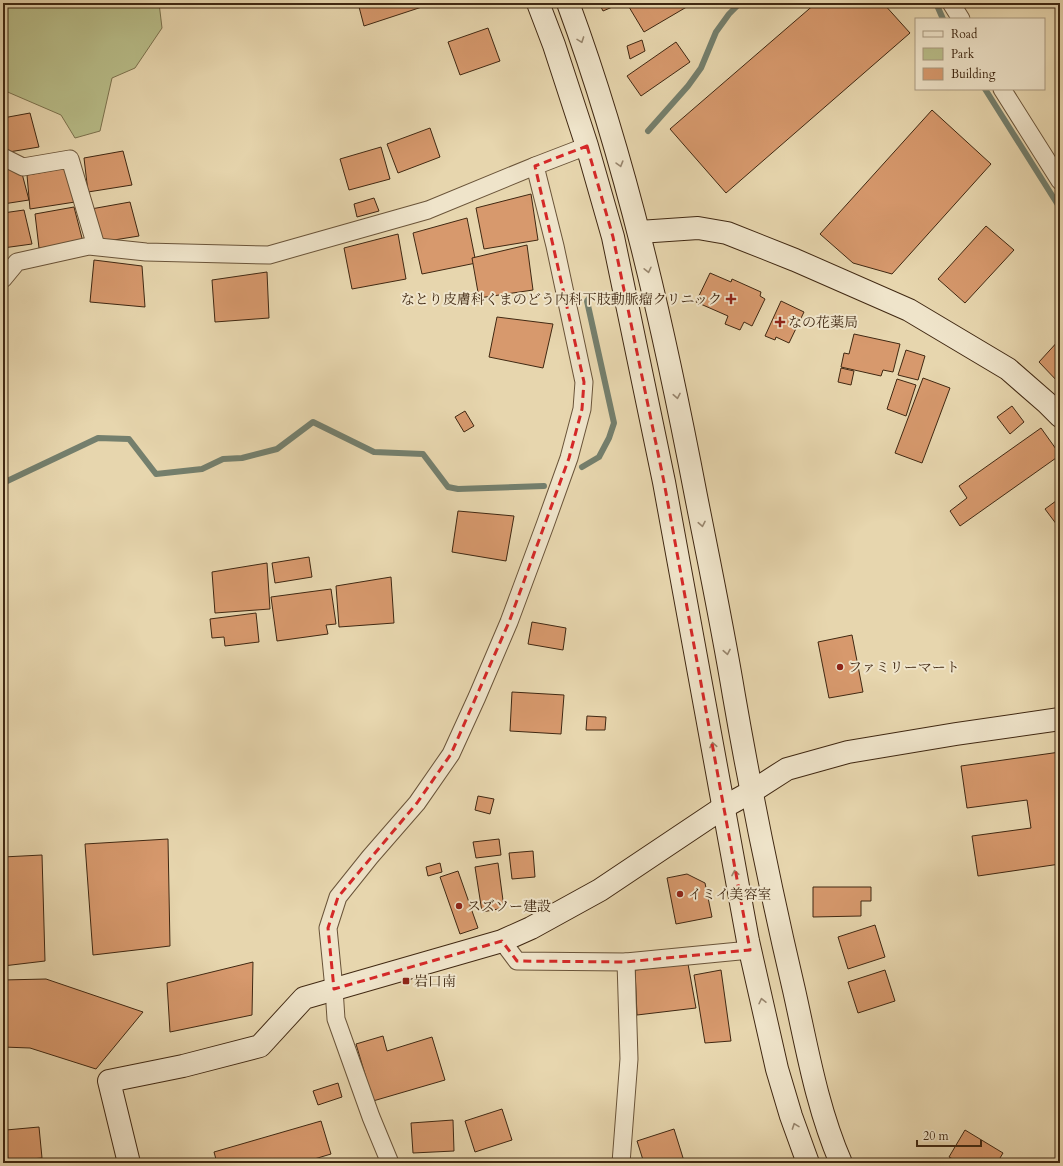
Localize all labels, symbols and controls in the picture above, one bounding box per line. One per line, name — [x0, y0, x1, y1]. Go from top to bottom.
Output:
legend — [915, 18, 1045, 90]
text: Road — [951, 26, 978, 42]
one-way arrow — [577, 36, 585, 43]
text: Park — [951, 46, 975, 62]
text: Building — [951, 66, 996, 82]
one-way arrow — [615, 160, 624, 167]
one-way arrow — [643, 267, 651, 273]
place label: なとり皮膚科くまのどう内科下肢動脈瘤クリニック — [401, 290, 722, 309]
marker: なとり皮膚科くまのどう内科下肢動脈瘤クリニック — [725, 293, 737, 305]
place label: なの花薬局 — [788, 313, 858, 332]
marker: なの花薬局 — [775, 317, 785, 327]
one-way arrow — [672, 393, 680, 400]
one-way arrow — [697, 521, 705, 527]
one-way arrow — [722, 648, 730, 655]
place label: ファミリーマート — [848, 658, 960, 677]
marker: ファミリーマート — [835, 662, 845, 672]
one-way arrow — [709, 742, 717, 749]
one-way arrow — [732, 870, 740, 877]
place label: イミイ美容室 — [688, 885, 772, 904]
marker: イミイ美容室 — [675, 889, 685, 899]
place label: スズソー建設 — [467, 897, 551, 916]
marker: スズソー建設 — [454, 901, 464, 911]
place label: 岩口南 — [414, 972, 456, 991]
marker: 岩口南 — [401, 976, 411, 986]
one-way arrow — [758, 998, 766, 1004]
scale bar — [917, 1122, 981, 1148]
one-way arrow — [791, 1123, 800, 1130]
text: 20 m — [923, 1128, 950, 1144]

